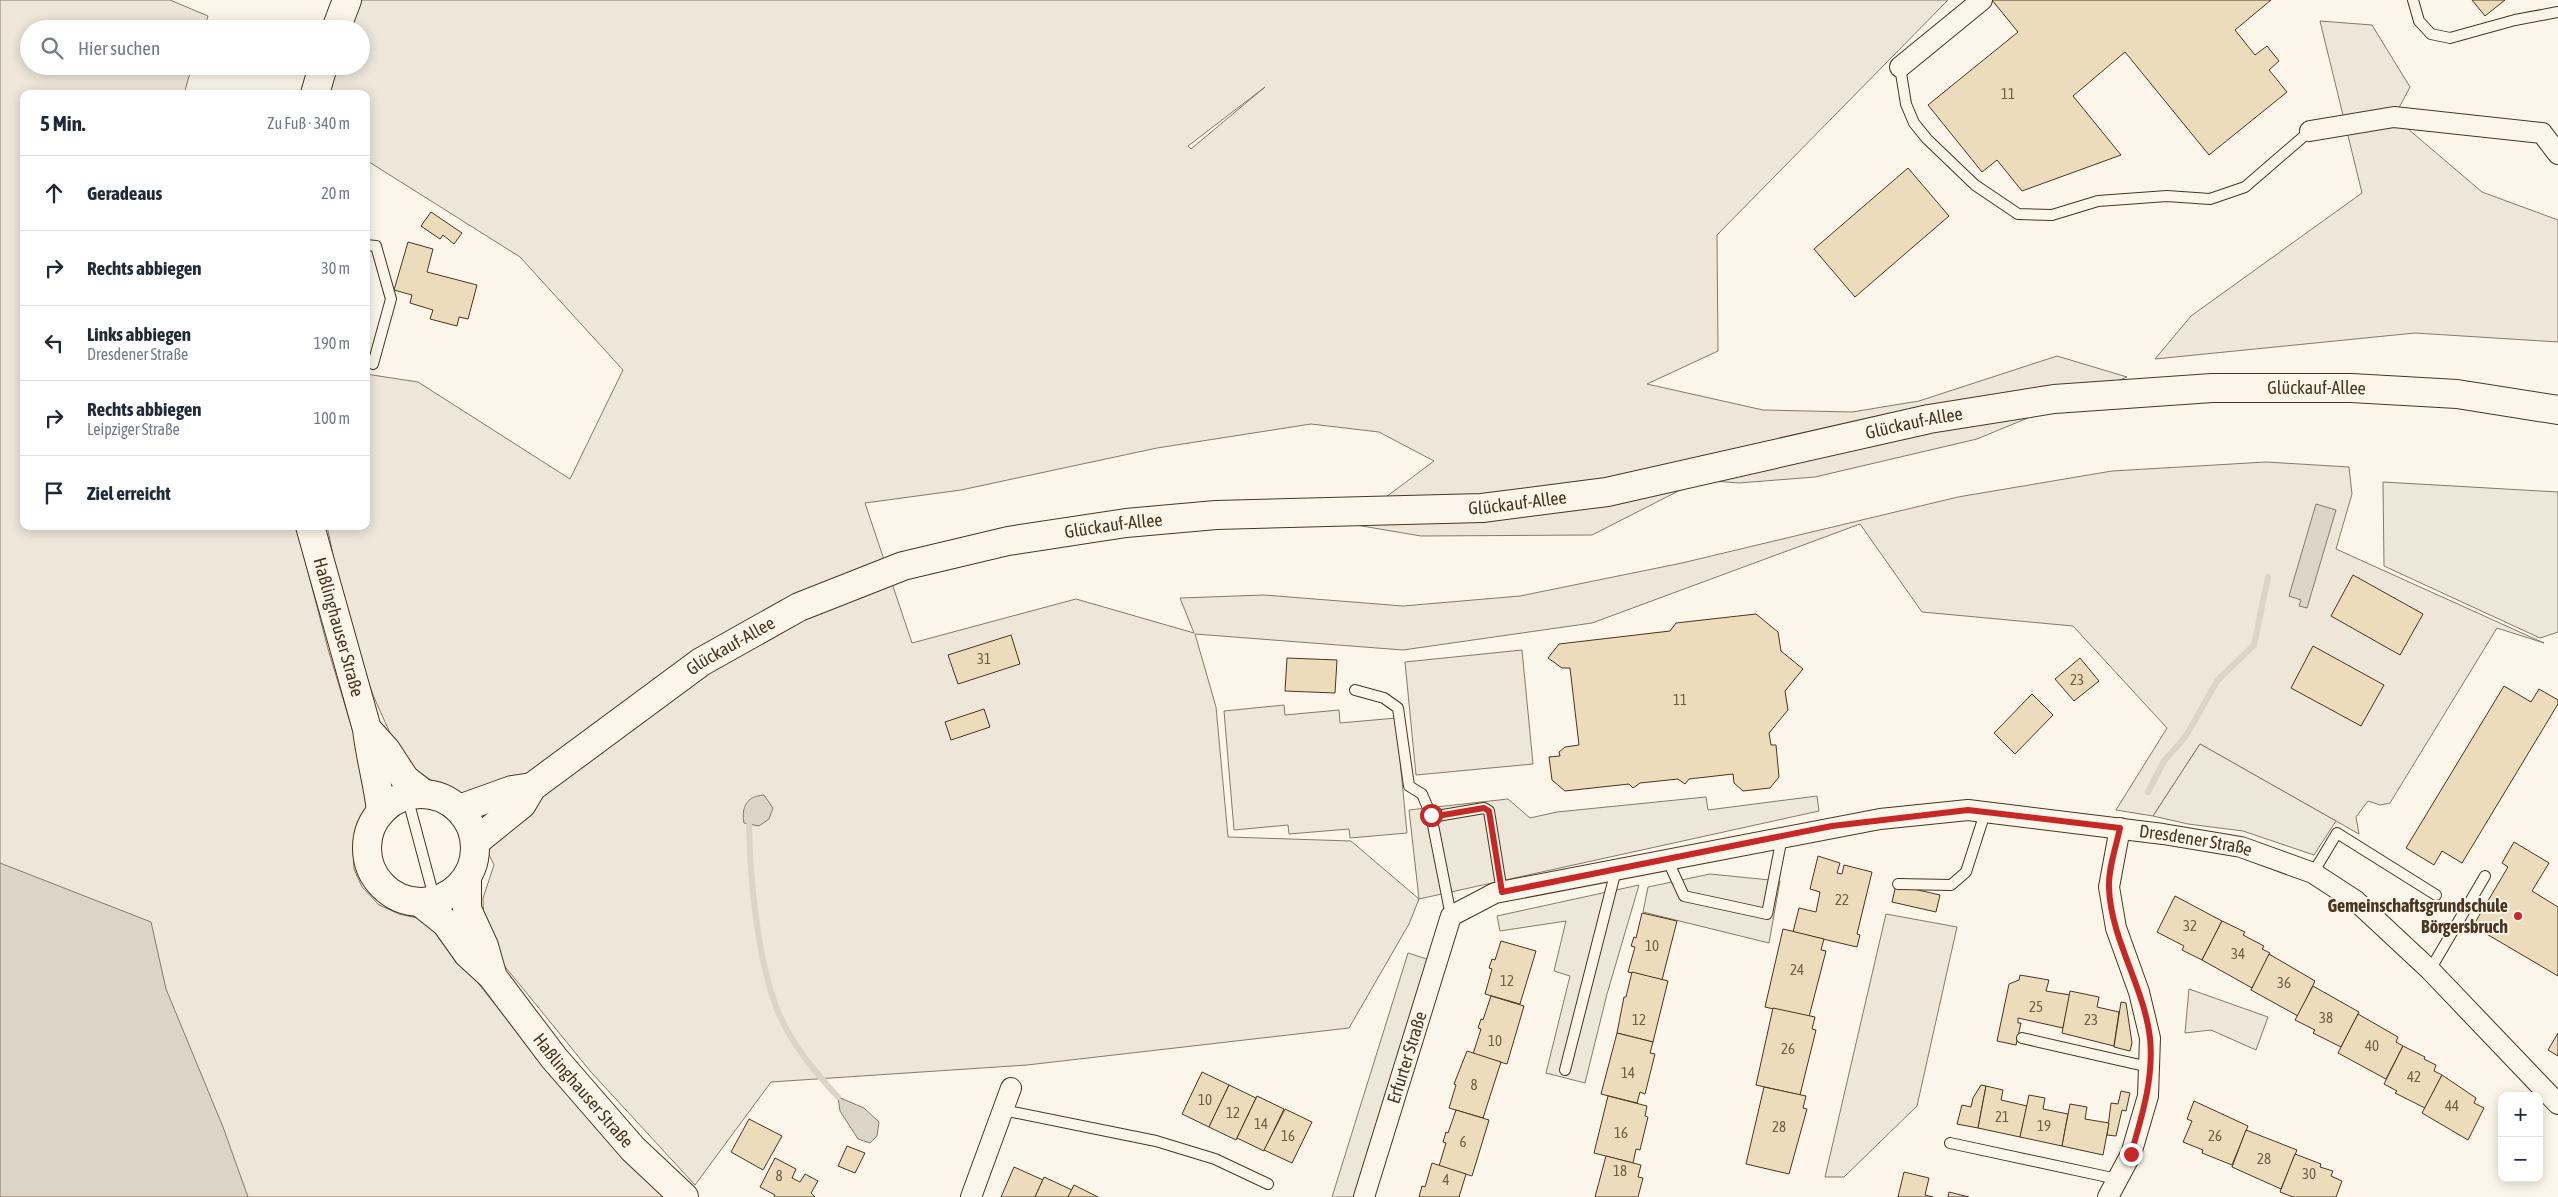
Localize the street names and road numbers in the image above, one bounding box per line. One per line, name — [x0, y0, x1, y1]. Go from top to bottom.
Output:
street label: Glückauf-Allee — [2267, 377, 2366, 399]
street label: Glückauf-Allee — [1863, 403, 1964, 443]
street label: Glückauf-Allee — [1468, 486, 1568, 518]
street label: Glückauf-Allee — [1063, 509, 1163, 542]
street label: Haßlinghauser Straße — [309, 555, 368, 699]
street label: Glückauf-Allee — [682, 612, 778, 679]
street label: Dresdener Straße — [2138, 820, 2255, 860]
street label: Erfurter Straße — [1383, 1009, 1431, 1106]
street label: Haßlinghauser Straße — [529, 1029, 638, 1152]

